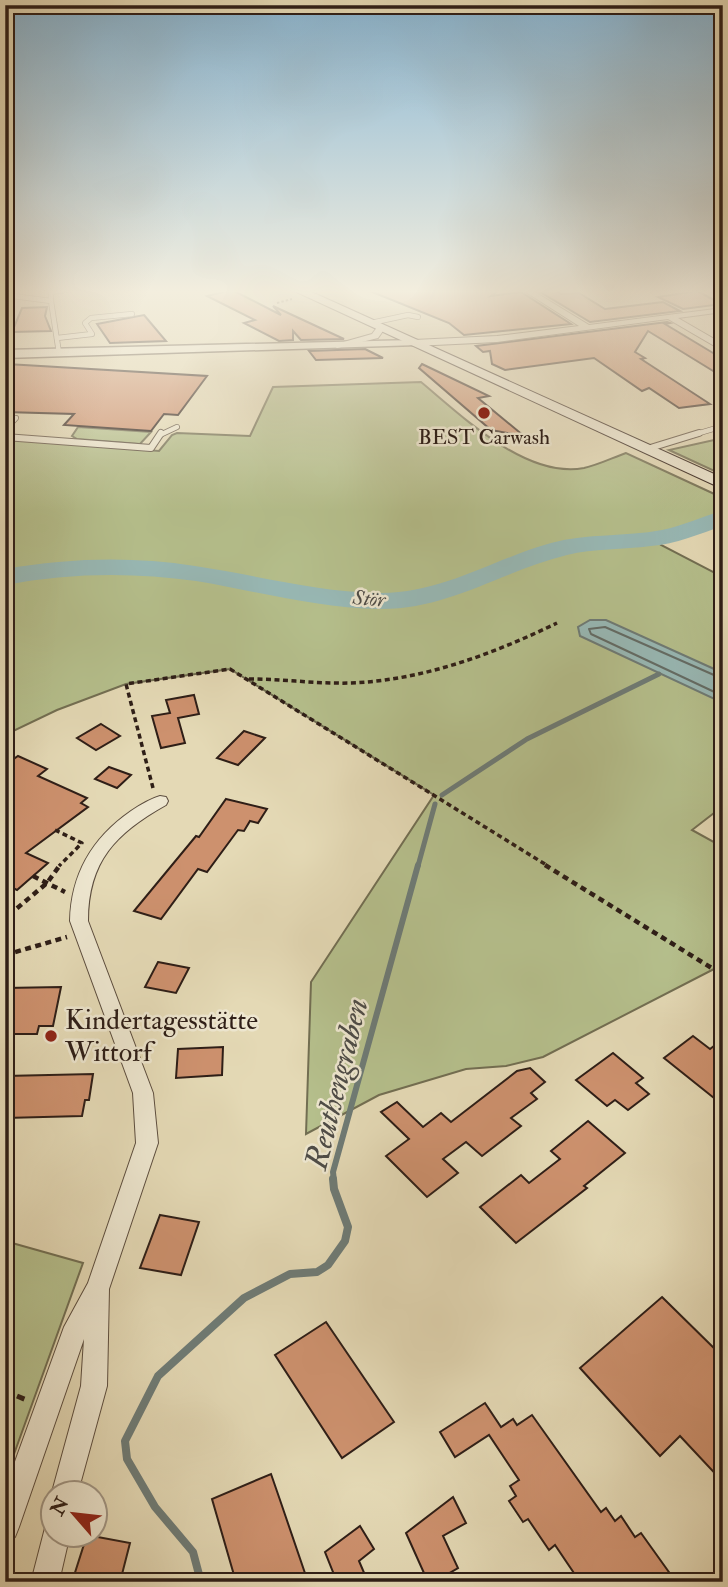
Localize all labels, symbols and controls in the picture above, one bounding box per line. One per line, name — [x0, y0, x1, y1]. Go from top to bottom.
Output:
marker: BEST Carwash — [476, 405, 492, 421]
place label: BEST Carwash — [418, 424, 550, 451]
water label: Stör — [351, 584, 387, 614]
water label: Reuthengraben — [296, 994, 378, 1175]
place label: Kindertagesstätte Wittorf — [64, 1003, 258, 1070]
marker: Kindertagesstätte Wittorf — [43, 1028, 59, 1044]
north arrow — [38, 1478, 108, 1548]
text: N — [45, 1492, 75, 1521]

